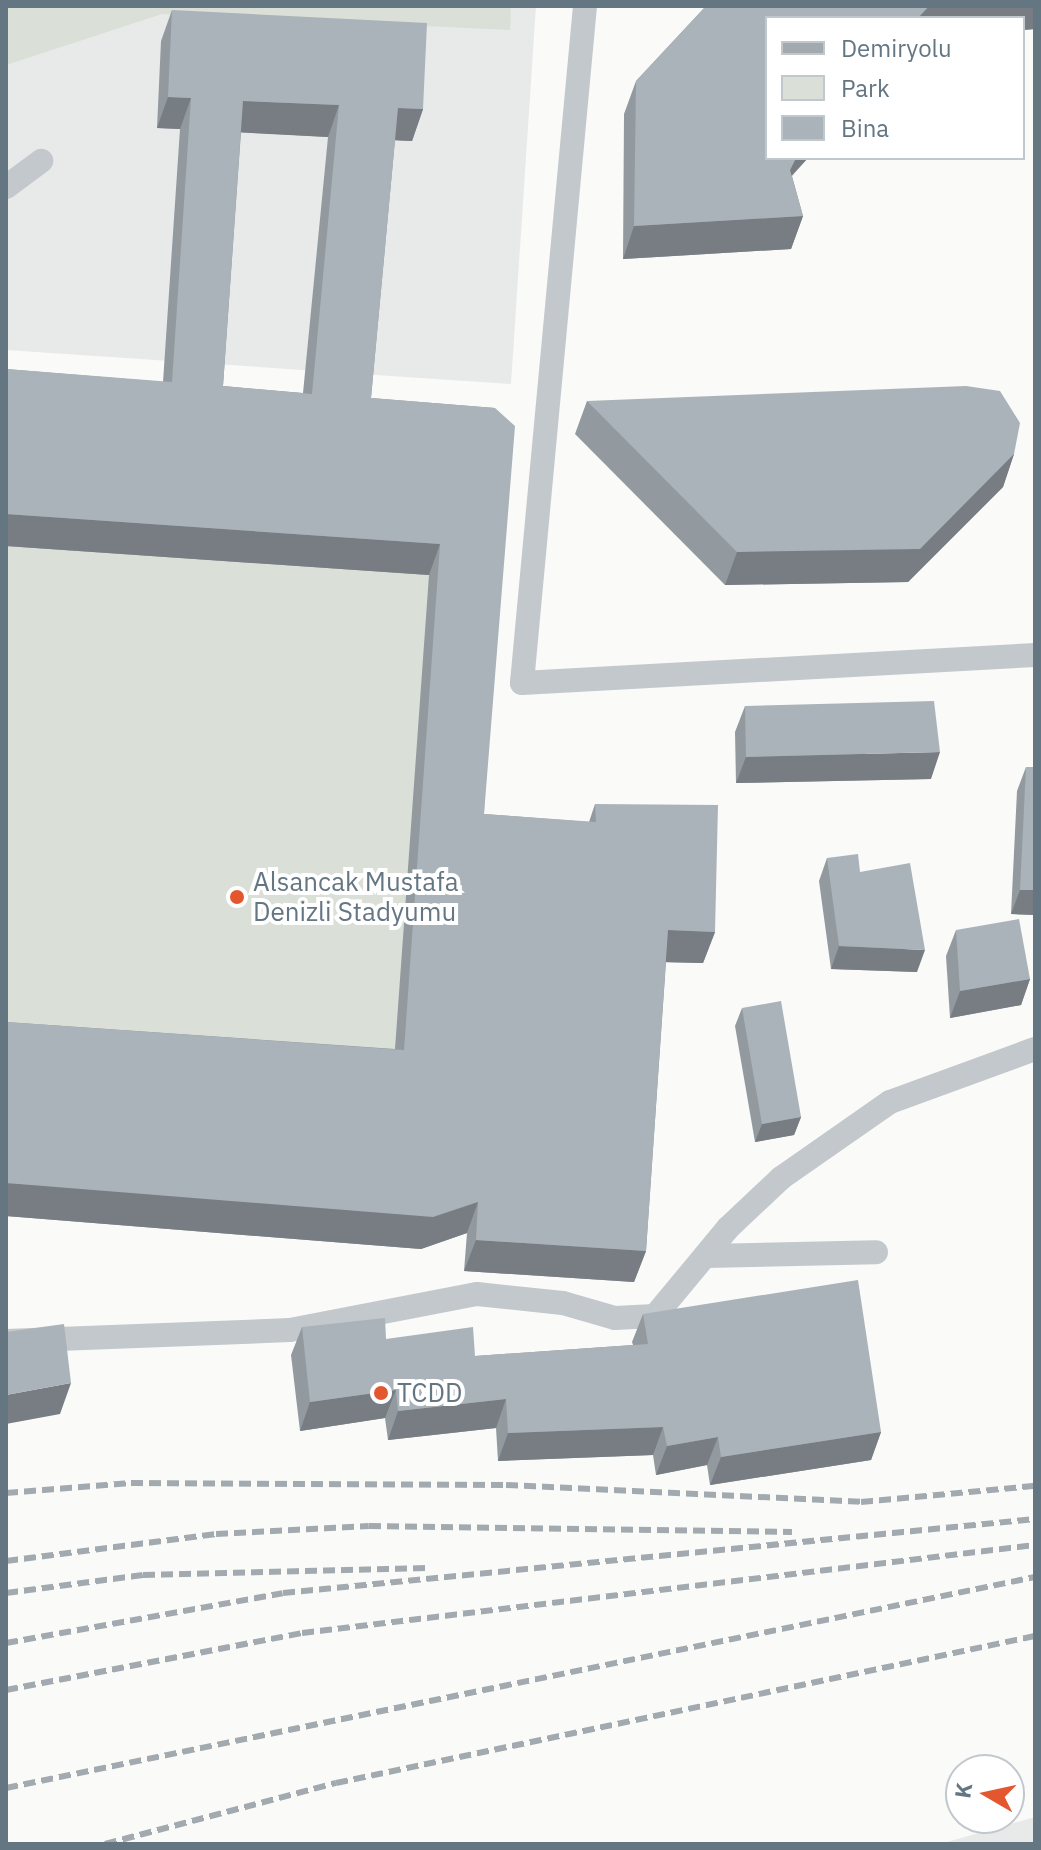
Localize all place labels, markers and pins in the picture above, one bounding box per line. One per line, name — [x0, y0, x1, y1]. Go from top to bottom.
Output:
place label: Alsancak Mustafa Denizli Stadyumu — [253, 866, 459, 928]
marker: Alsancak Mustafa Denizli Stadyumu — [228, 888, 246, 906]
place label: TCDD — [397, 1377, 462, 1409]
marker: TCDD — [372, 1384, 390, 1402]

